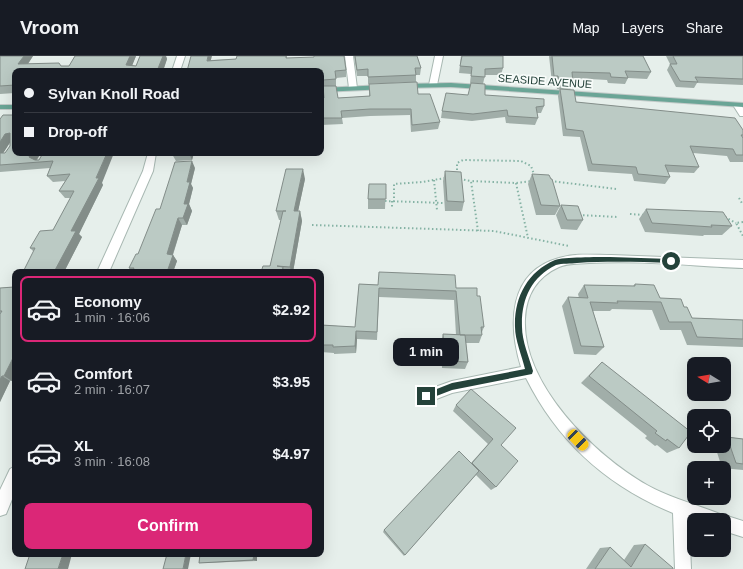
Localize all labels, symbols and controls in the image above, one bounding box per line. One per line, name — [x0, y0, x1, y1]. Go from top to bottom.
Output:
text: Vroom — [20, 17, 79, 38]
text: Map — [572, 20, 600, 36]
text: Layers — [622, 20, 664, 36]
text: Share — [686, 20, 723, 36]
street label: SEASIDE AVENUE — [497, 72, 593, 90]
text: Sylvan Knoll Road — [48, 85, 180, 102]
text: Drop-off — [48, 123, 107, 140]
route start — [662, 252, 680, 270]
icon: car — [26, 291, 62, 327]
text: Economy — [74, 293, 142, 310]
text: $2.92 — [272, 301, 310, 318]
text: 1 min · 16:06 — [74, 310, 150, 325]
callout: 1 min — [393, 338, 459, 366]
text: 1 min — [409, 344, 443, 359]
north arrow — [687, 357, 731, 401]
map controls — [687, 357, 731, 557]
icon: car — [26, 363, 62, 399]
text: Comfort — [74, 365, 132, 382]
text: $3.95 — [272, 373, 310, 390]
text: 2 min · 16:07 — [74, 382, 150, 397]
route end — [417, 387, 435, 405]
button: locate — [687, 409, 731, 453]
car — [565, 427, 591, 453]
icon: car — [26, 435, 62, 471]
text: XL — [74, 437, 93, 454]
text: $4.97 — [272, 445, 310, 462]
text: 3 min · 16:08 — [74, 454, 150, 469]
button: + — [687, 461, 731, 505]
button: Confirm — [24, 503, 312, 549]
button: − — [687, 513, 731, 557]

